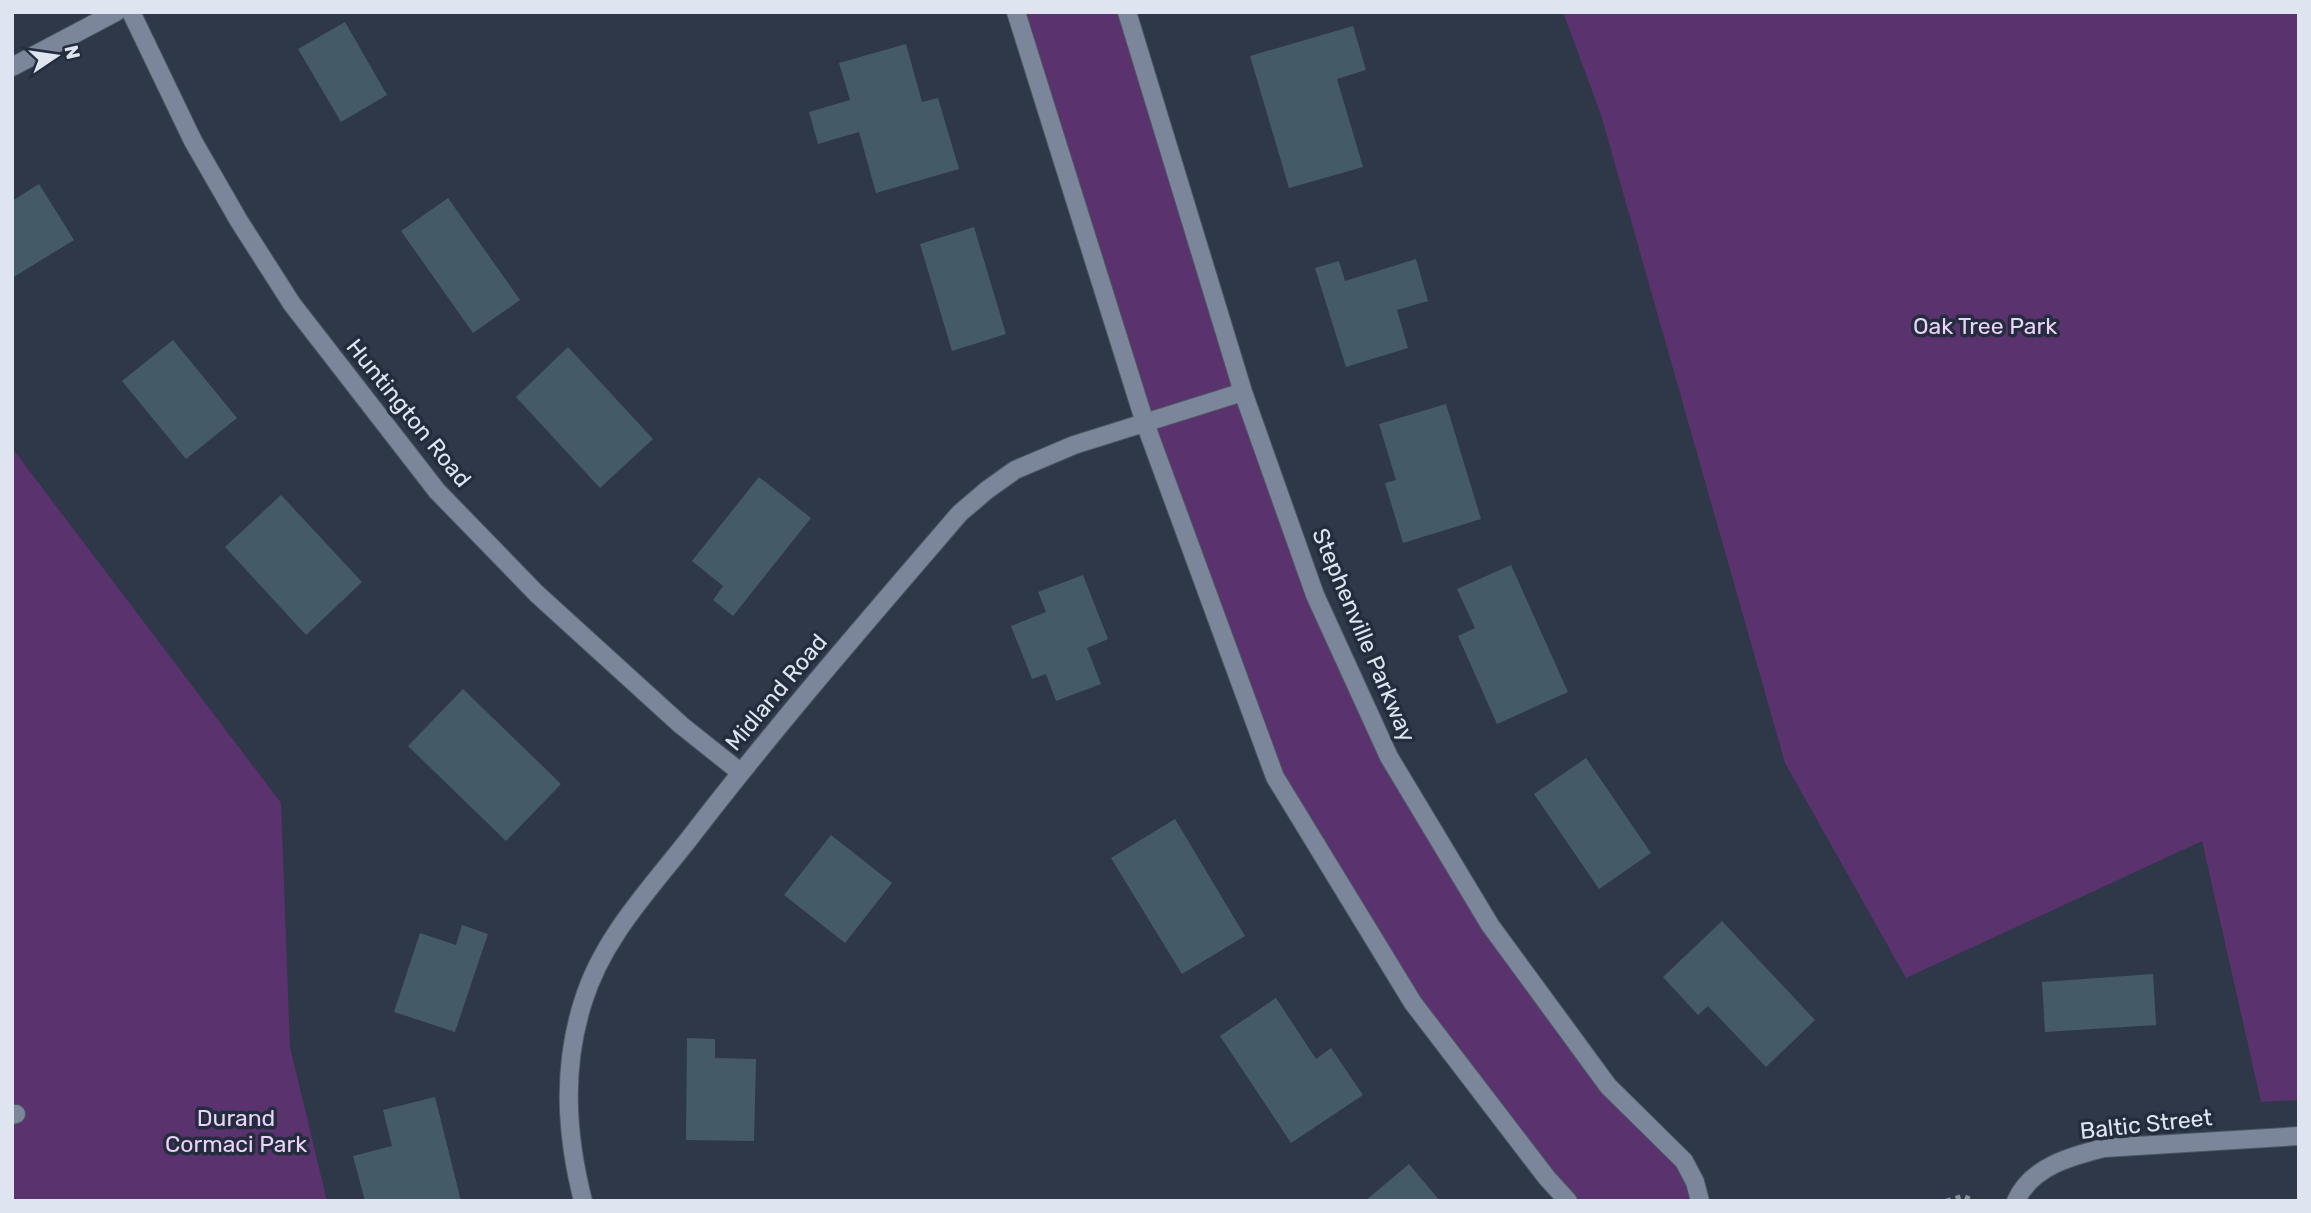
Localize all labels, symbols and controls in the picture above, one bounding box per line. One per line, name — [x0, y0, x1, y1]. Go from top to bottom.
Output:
north arrow — [21, 21, 91, 91]
text: N — [59, 43, 85, 62]
park label: Oak Tree Park — [1913, 312, 2057, 340]
street label: Huntington Road — [341, 333, 477, 493]
street label: Stephenville Parkway — [1306, 524, 1422, 746]
street label: Midland Road — [719, 628, 833, 756]
street label: Baltic Street — [2078, 1103, 2214, 1145]
park label: Durand Cormaci Park — [165, 1104, 307, 1158]

